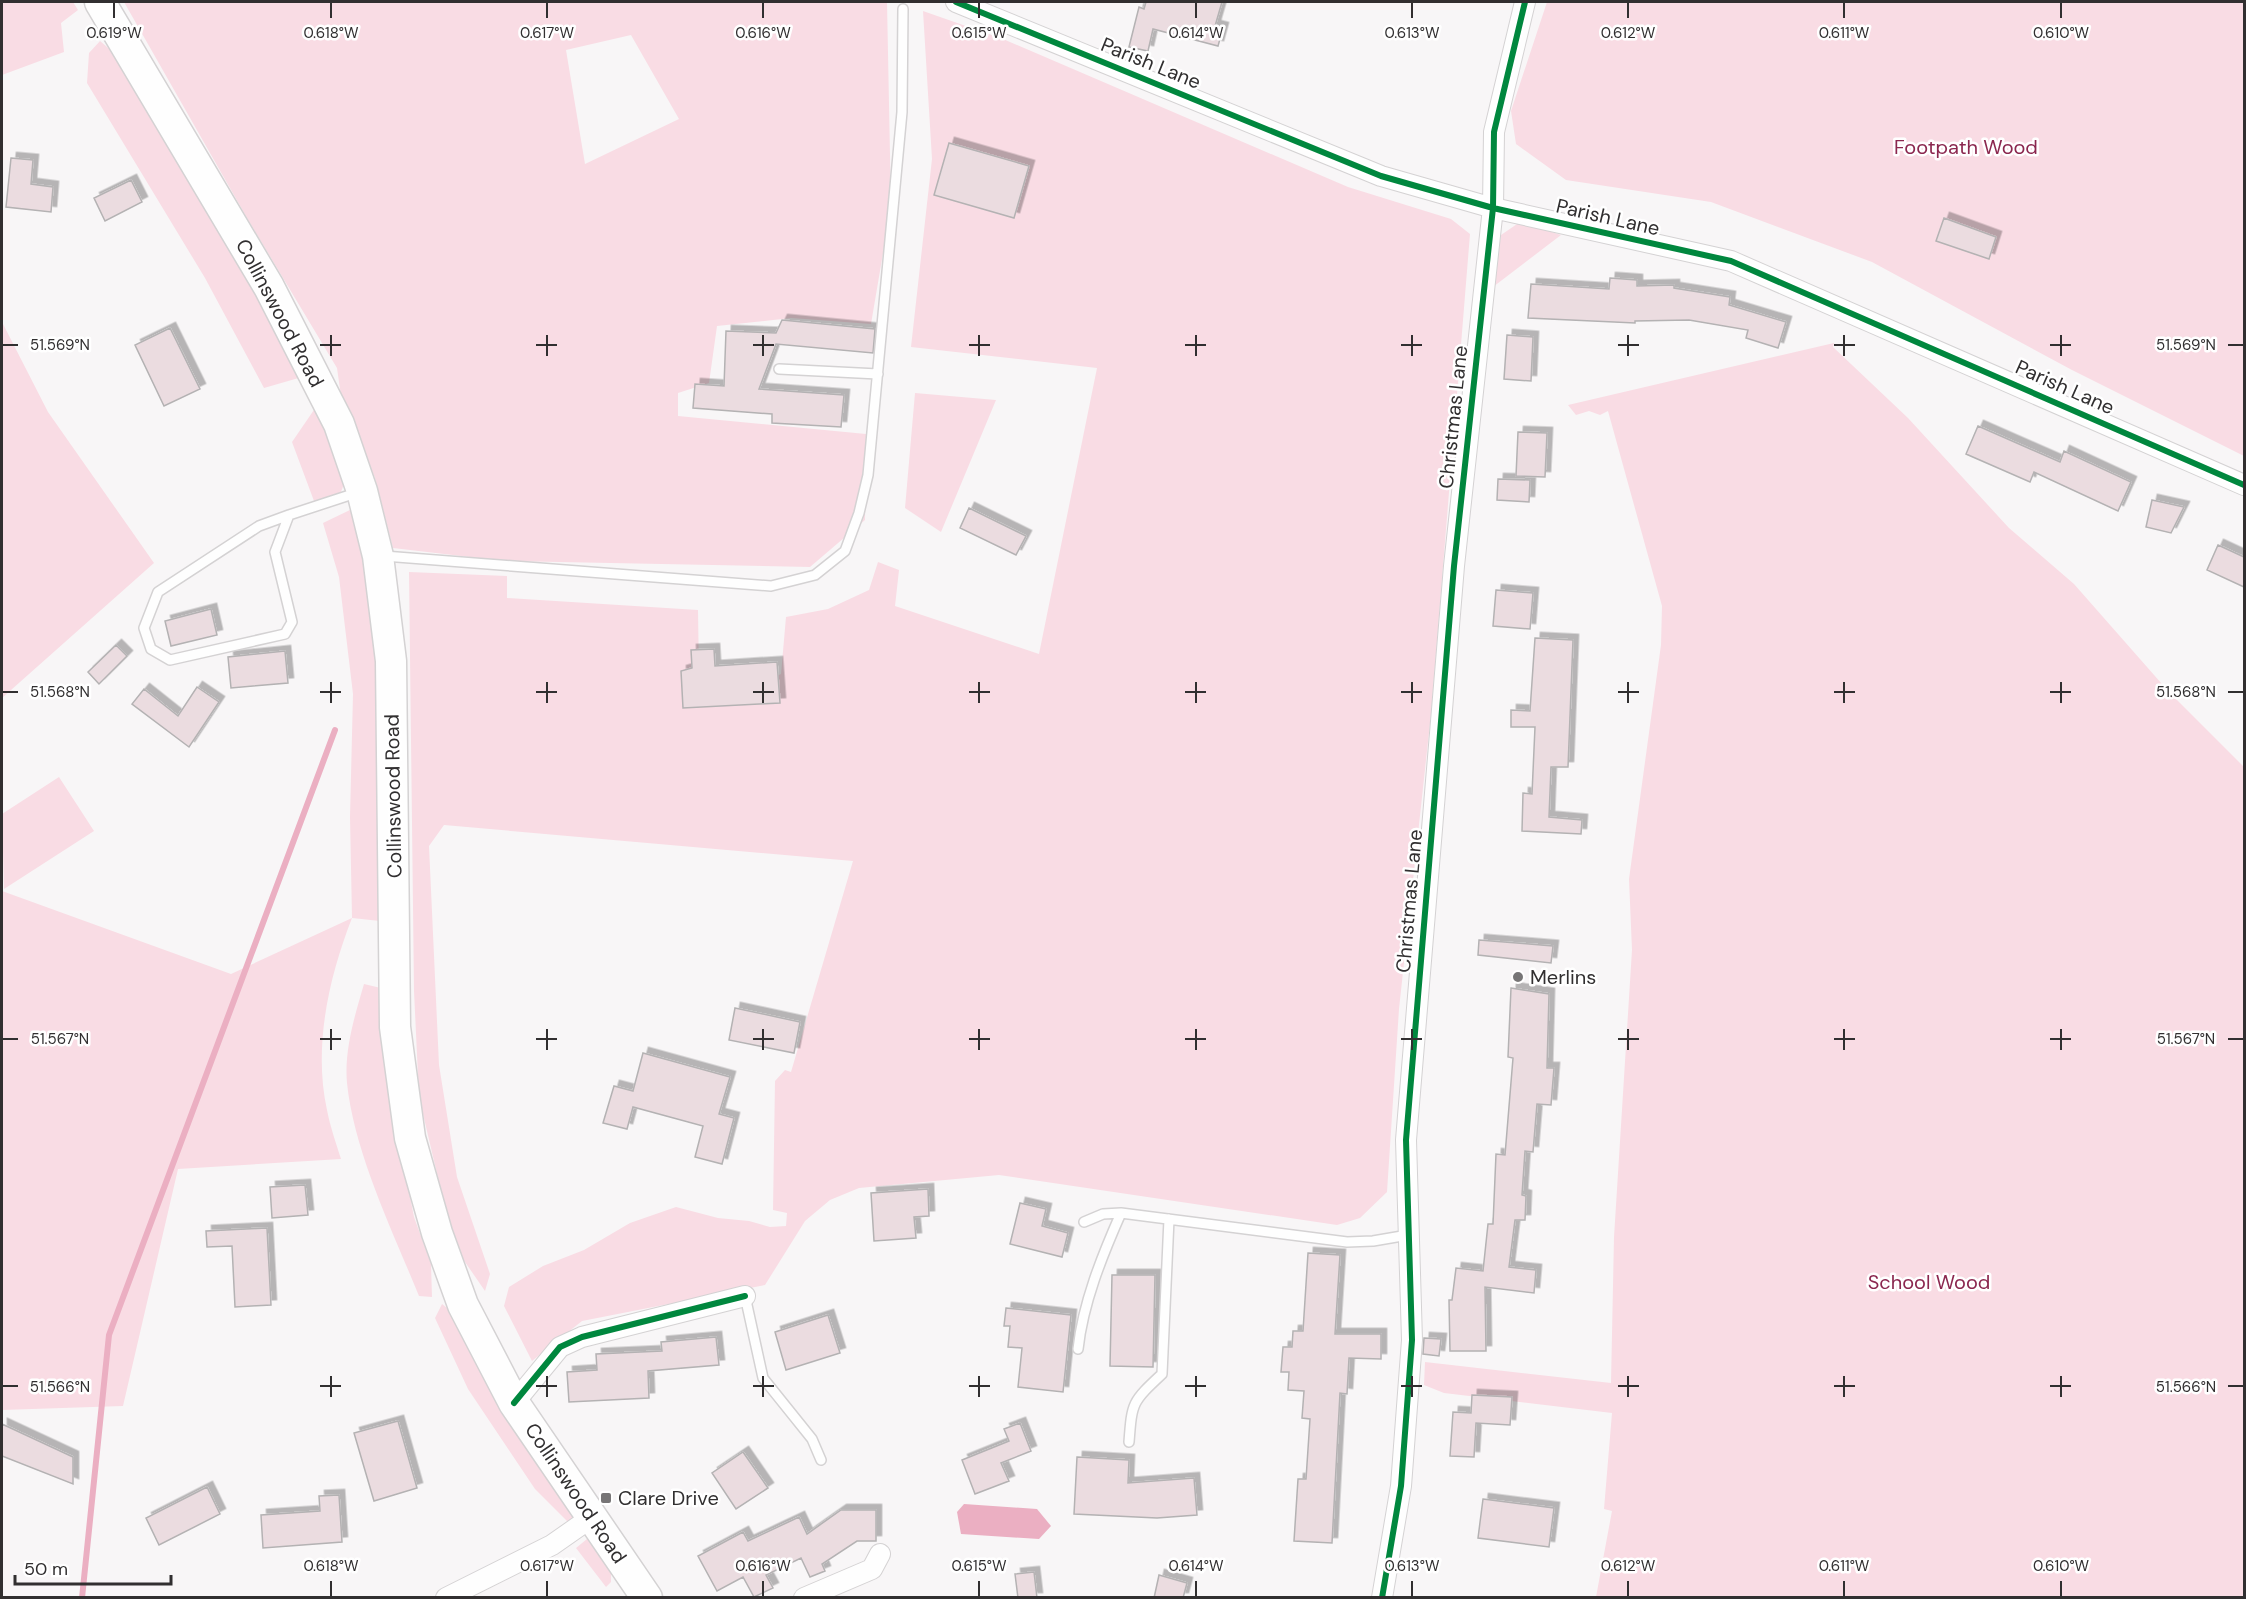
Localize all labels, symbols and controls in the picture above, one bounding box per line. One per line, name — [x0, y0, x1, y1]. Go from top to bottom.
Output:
text: 0.619°W — [86, 23, 142, 43]
text: 0.618°W — [303, 23, 359, 43]
text: 0.617°W — [520, 23, 574, 43]
text: 0.616°W — [735, 23, 791, 43]
text: 0.615°W — [951, 23, 1007, 43]
text: 0.614°W — [1168, 23, 1224, 43]
text: 0.613°W — [1385, 23, 1440, 43]
text: 0.612°W — [1601, 23, 1656, 43]
text: 0.611°W — [1819, 23, 1870, 43]
text: 0.610°W — [2033, 23, 2090, 43]
street label: Parish Lane — [1097, 31, 1205, 95]
park label: Footpath Wood — [1894, 134, 2038, 160]
street label: Parish Lane — [1554, 192, 1662, 242]
street label: Collinswood Road — [230, 234, 330, 392]
text: 51.569°N — [30, 335, 90, 355]
text: 51.569°N — [2156, 335, 2216, 355]
street label: Christmas Lane — [1433, 344, 1473, 490]
street label: Parish Lane — [2012, 354, 2118, 420]
text: 51.568°N — [30, 682, 90, 702]
text: 51.568°N — [2156, 682, 2216, 702]
street label: Collinswood Road — [379, 714, 407, 878]
street label: Christmas Lane — [1390, 828, 1428, 974]
place label: Merlins — [1530, 964, 1596, 990]
marker: Merlins — [1511, 970, 1525, 984]
text: 51.567°N — [31, 1029, 89, 1049]
text: 51.567°N — [2157, 1029, 2215, 1049]
park label: School Wood — [1868, 1269, 1990, 1295]
text: 51.566°N — [30, 1377, 90, 1397]
text: 51.566°N — [2156, 1377, 2216, 1397]
street label: Collinswood Road — [519, 1418, 633, 1568]
place label: Clare Drive — [618, 1485, 719, 1511]
marker: Clare Drive — [599, 1491, 613, 1505]
scale bar — [15, 1548, 171, 1586]
text: 0.618°W — [303, 1556, 359, 1576]
text: 0.617°W — [520, 1556, 574, 1576]
text: 0.616°W — [735, 1556, 791, 1576]
text: 0.615°W — [951, 1556, 1007, 1576]
text: 0.614°W — [1168, 1556, 1224, 1576]
text: 0.613°W — [1385, 1556, 1440, 1576]
text: 0.612°W — [1601, 1556, 1656, 1576]
text: 0.611°W — [1819, 1556, 1870, 1576]
text: 0.610°W — [2033, 1556, 2090, 1576]
text: 50 m — [24, 1557, 68, 1581]

